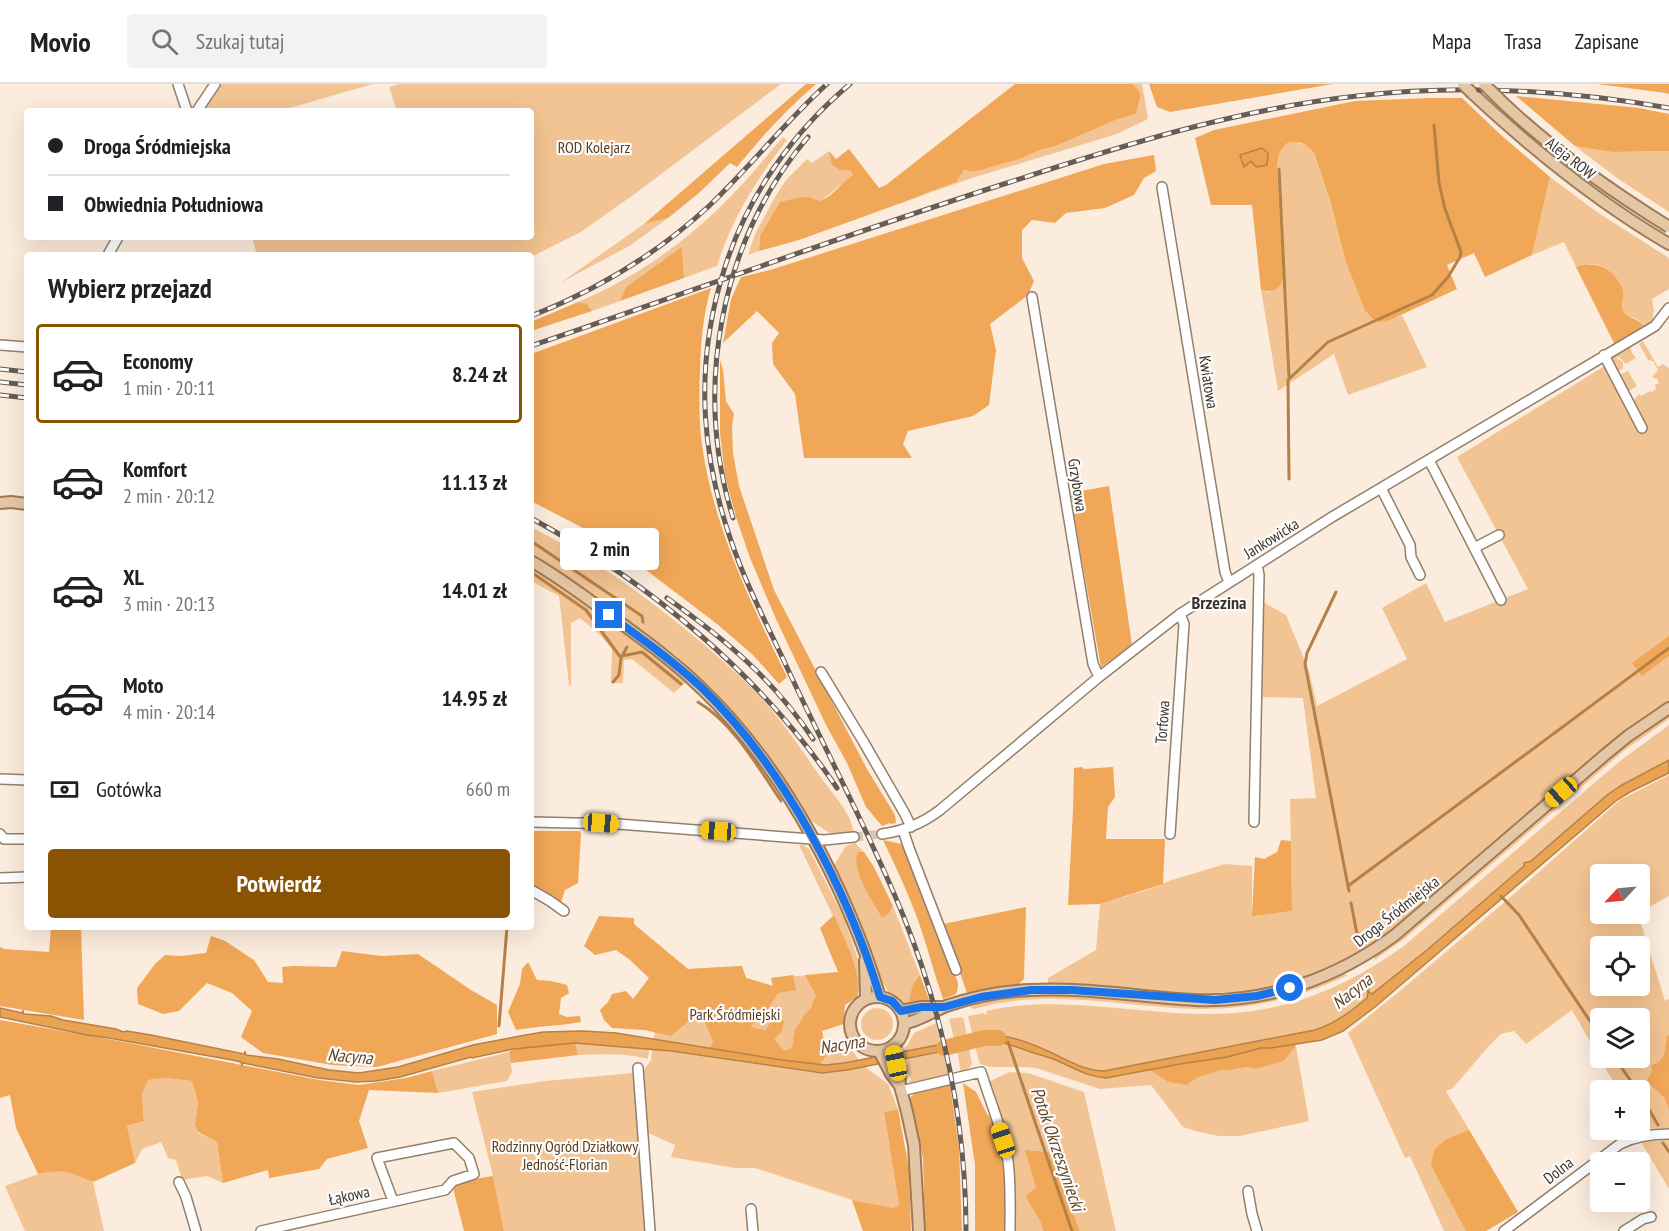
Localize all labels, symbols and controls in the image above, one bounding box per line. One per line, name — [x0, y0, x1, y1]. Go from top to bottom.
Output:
search box — [127, 14, 547, 68]
text: Movio — [30, 23, 91, 60]
icon: search — [148, 25, 181, 58]
text: Szukaj tutaj — [196, 27, 285, 55]
text: Mapa — [1432, 28, 1471, 55]
text: Trasa — [1504, 28, 1542, 55]
text: Zapisane — [1575, 28, 1639, 55]
text: Droga Śródmiejska — [84, 132, 231, 160]
street label: Aleja ROW — [1542, 132, 1600, 184]
park label: ROD Kolejarz — [558, 137, 630, 157]
text: Obwiednia Południowa — [84, 190, 263, 218]
text: Wybierz przejazd — [48, 271, 212, 305]
icon: car — [51, 347, 105, 401]
text: Economy — [123, 347, 193, 375]
street label: Kwiatowa — [1195, 354, 1223, 410]
text: 8.24 zł — [452, 360, 507, 388]
text: 1 min · 20:11 — [123, 375, 215, 401]
icon: car — [51, 455, 105, 509]
text: Komfort — [123, 455, 187, 483]
street label: Grzybowa — [1064, 457, 1092, 513]
text: 11.13 zł — [442, 468, 507, 496]
text: 2 min · 20:12 — [123, 483, 215, 509]
street label: Jankowicka — [1239, 513, 1302, 563]
callout: 2 min — [560, 528, 658, 570]
text: 2 min — [589, 536, 630, 562]
icon: car — [51, 563, 105, 617]
text: XL — [123, 563, 144, 591]
text: 14.01 zł — [442, 576, 507, 604]
text: 3 min · 20:13 — [123, 591, 215, 617]
district label: Brzezina — [1192, 591, 1247, 614]
route end — [595, 601, 622, 628]
icon: car — [51, 671, 105, 725]
text: Moto — [123, 671, 164, 699]
text: 14.95 zł — [442, 684, 507, 712]
text: 4 min · 20:14 — [123, 699, 215, 725]
street label: Torfowa — [1151, 700, 1173, 744]
icon: cash — [48, 773, 81, 806]
car — [1542, 773, 1580, 811]
text: Gotówka — [96, 775, 162, 803]
text: 660 m — [466, 776, 510, 802]
car — [582, 813, 620, 833]
car — [699, 821, 737, 841]
button: Potwierdź — [48, 849, 510, 918]
north arrow — [1590, 864, 1650, 924]
map controls — [1590, 864, 1650, 1212]
street label: Droga Śródmiejska — [1349, 871, 1443, 951]
button: locate — [1590, 936, 1650, 996]
water label: Nacyna — [1327, 968, 1377, 1014]
route start — [1276, 974, 1303, 1001]
park label: Park Śródmiejski — [690, 1004, 780, 1024]
button: layers — [1590, 1008, 1650, 1068]
water label: Nacyna — [818, 1029, 867, 1059]
water label: Nacyna — [327, 1043, 374, 1069]
car — [883, 1044, 909, 1082]
button: + — [1590, 1080, 1650, 1140]
water label: Potok Okrzeszyniecki — [1026, 1084, 1091, 1216]
car — [989, 1120, 1017, 1160]
park label: Rodzinny Ogród Działkowy Jedność-Florian — [492, 1136, 638, 1174]
street label: Dolna — [1539, 1152, 1577, 1188]
button: − — [1590, 1152, 1650, 1212]
street label: Łąkowa — [327, 1181, 371, 1209]

